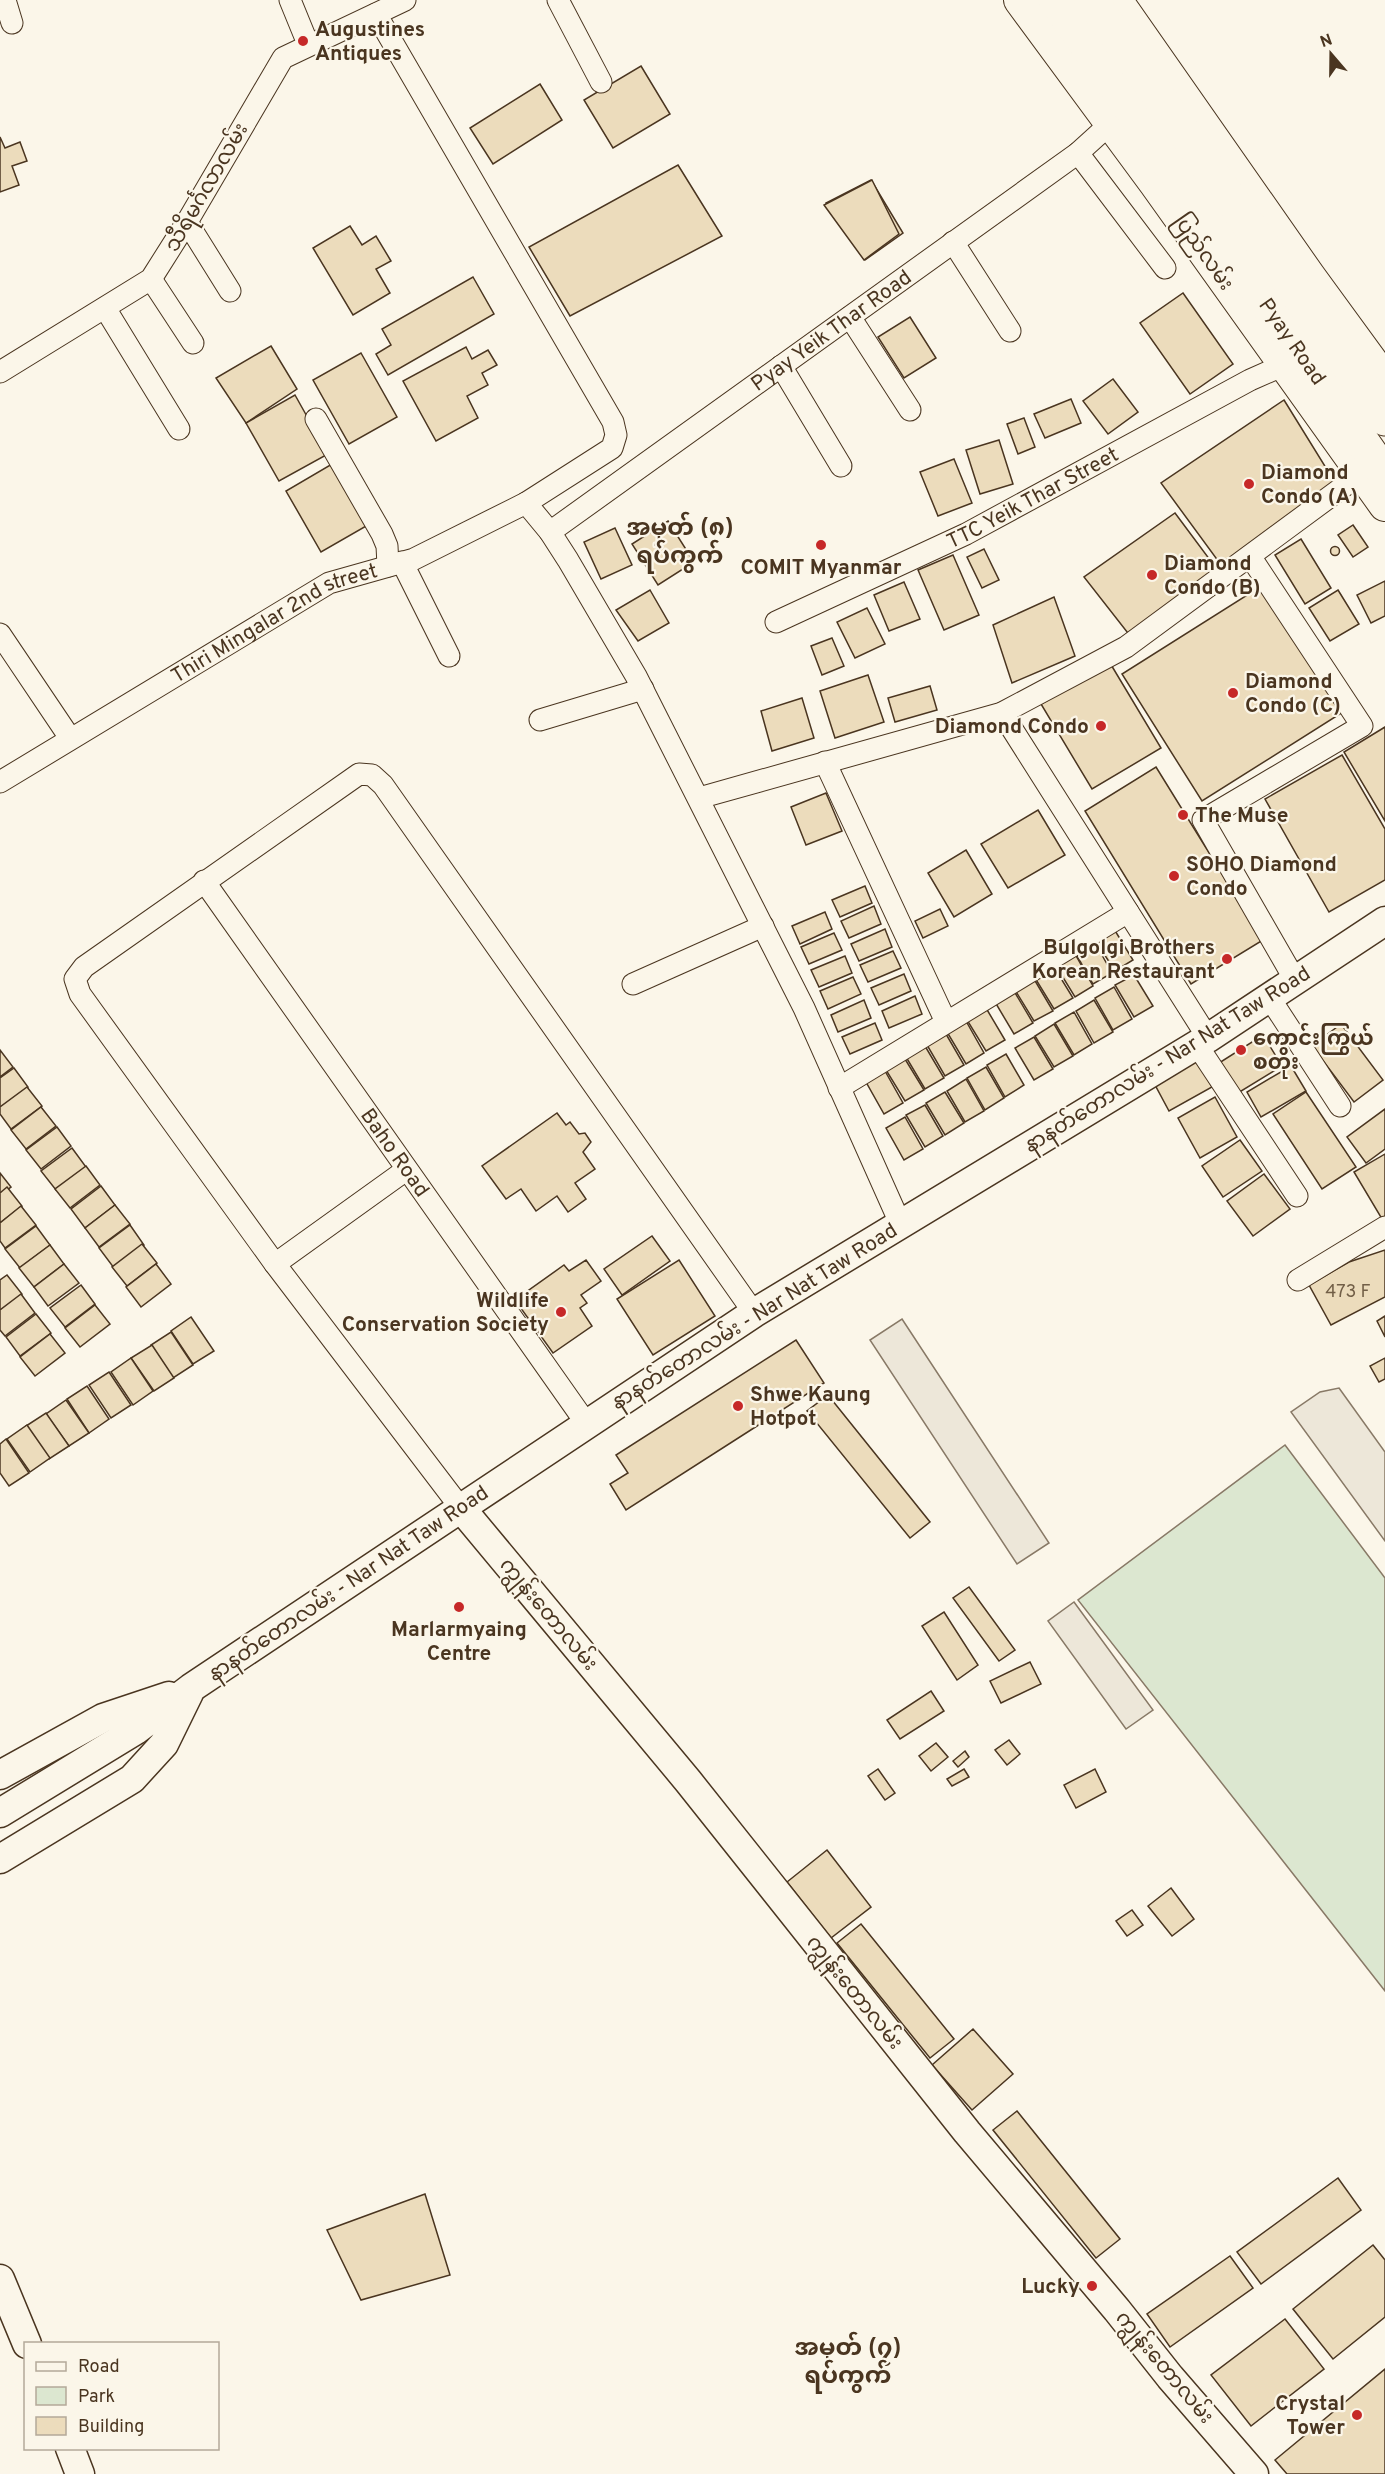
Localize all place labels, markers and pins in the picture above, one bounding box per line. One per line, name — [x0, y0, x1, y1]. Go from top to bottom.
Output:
place label: Augustines Antiques — [315, 17, 425, 68]
marker: Augustines Antiques — [296, 34, 310, 48]
place label: Diamond Condo (A) — [1261, 460, 1358, 511]
marker: Diamond Condo (A) — [1242, 477, 1256, 491]
marker: COMIT Myanmar — [814, 538, 828, 552]
place label: Diamond Condo (B) — [1164, 551, 1261, 602]
place label: COMIT Myanmar — [741, 555, 902, 582]
marker: Diamond Condo (B) — [1145, 568, 1159, 582]
place label: Diamond Condo (C) — [1245, 669, 1341, 720]
marker: Diamond Condo (C) — [1226, 686, 1240, 700]
place label: Diamond Condo — [935, 714, 1089, 741]
marker: Diamond Condo — [1094, 719, 1108, 733]
place label: The Muse — [1195, 803, 1288, 830]
marker: The Muse — [1176, 808, 1190, 822]
place label: SOHO Diamond Condo — [1186, 852, 1337, 903]
marker: SOHO Diamond Condo — [1167, 869, 1181, 883]
place label: Bulgolgi Brothers Korean Restaurant — [1032, 935, 1215, 986]
marker: Bulgolgi Brothers Korean Restaurant — [1220, 952, 1234, 966]
place label: ကောင်းကြွယ် စတိုး — [1253, 1022, 1374, 1079]
marker: ကောင်းကြွယ် စတိုး — [1234, 1043, 1248, 1057]
place label: Wildlife Conservation Society — [342, 1288, 549, 1339]
marker: Wildlife Conservation Society — [554, 1305, 568, 1319]
place label: Shwe Kaung Hotpot — [750, 1382, 871, 1433]
marker: Shwe Kaung Hotpot — [731, 1399, 745, 1413]
marker: Marlarmyaing Centre — [452, 1600, 466, 1614]
place label: Marlarmyaing Centre — [391, 1617, 527, 1668]
place label: Lucky — [1021, 2274, 1080, 2301]
marker: Lucky — [1085, 2279, 1099, 2293]
place label: Crystal Tower — [1275, 2391, 1345, 2442]
marker: Crystal Tower — [1350, 2408, 1364, 2422]

